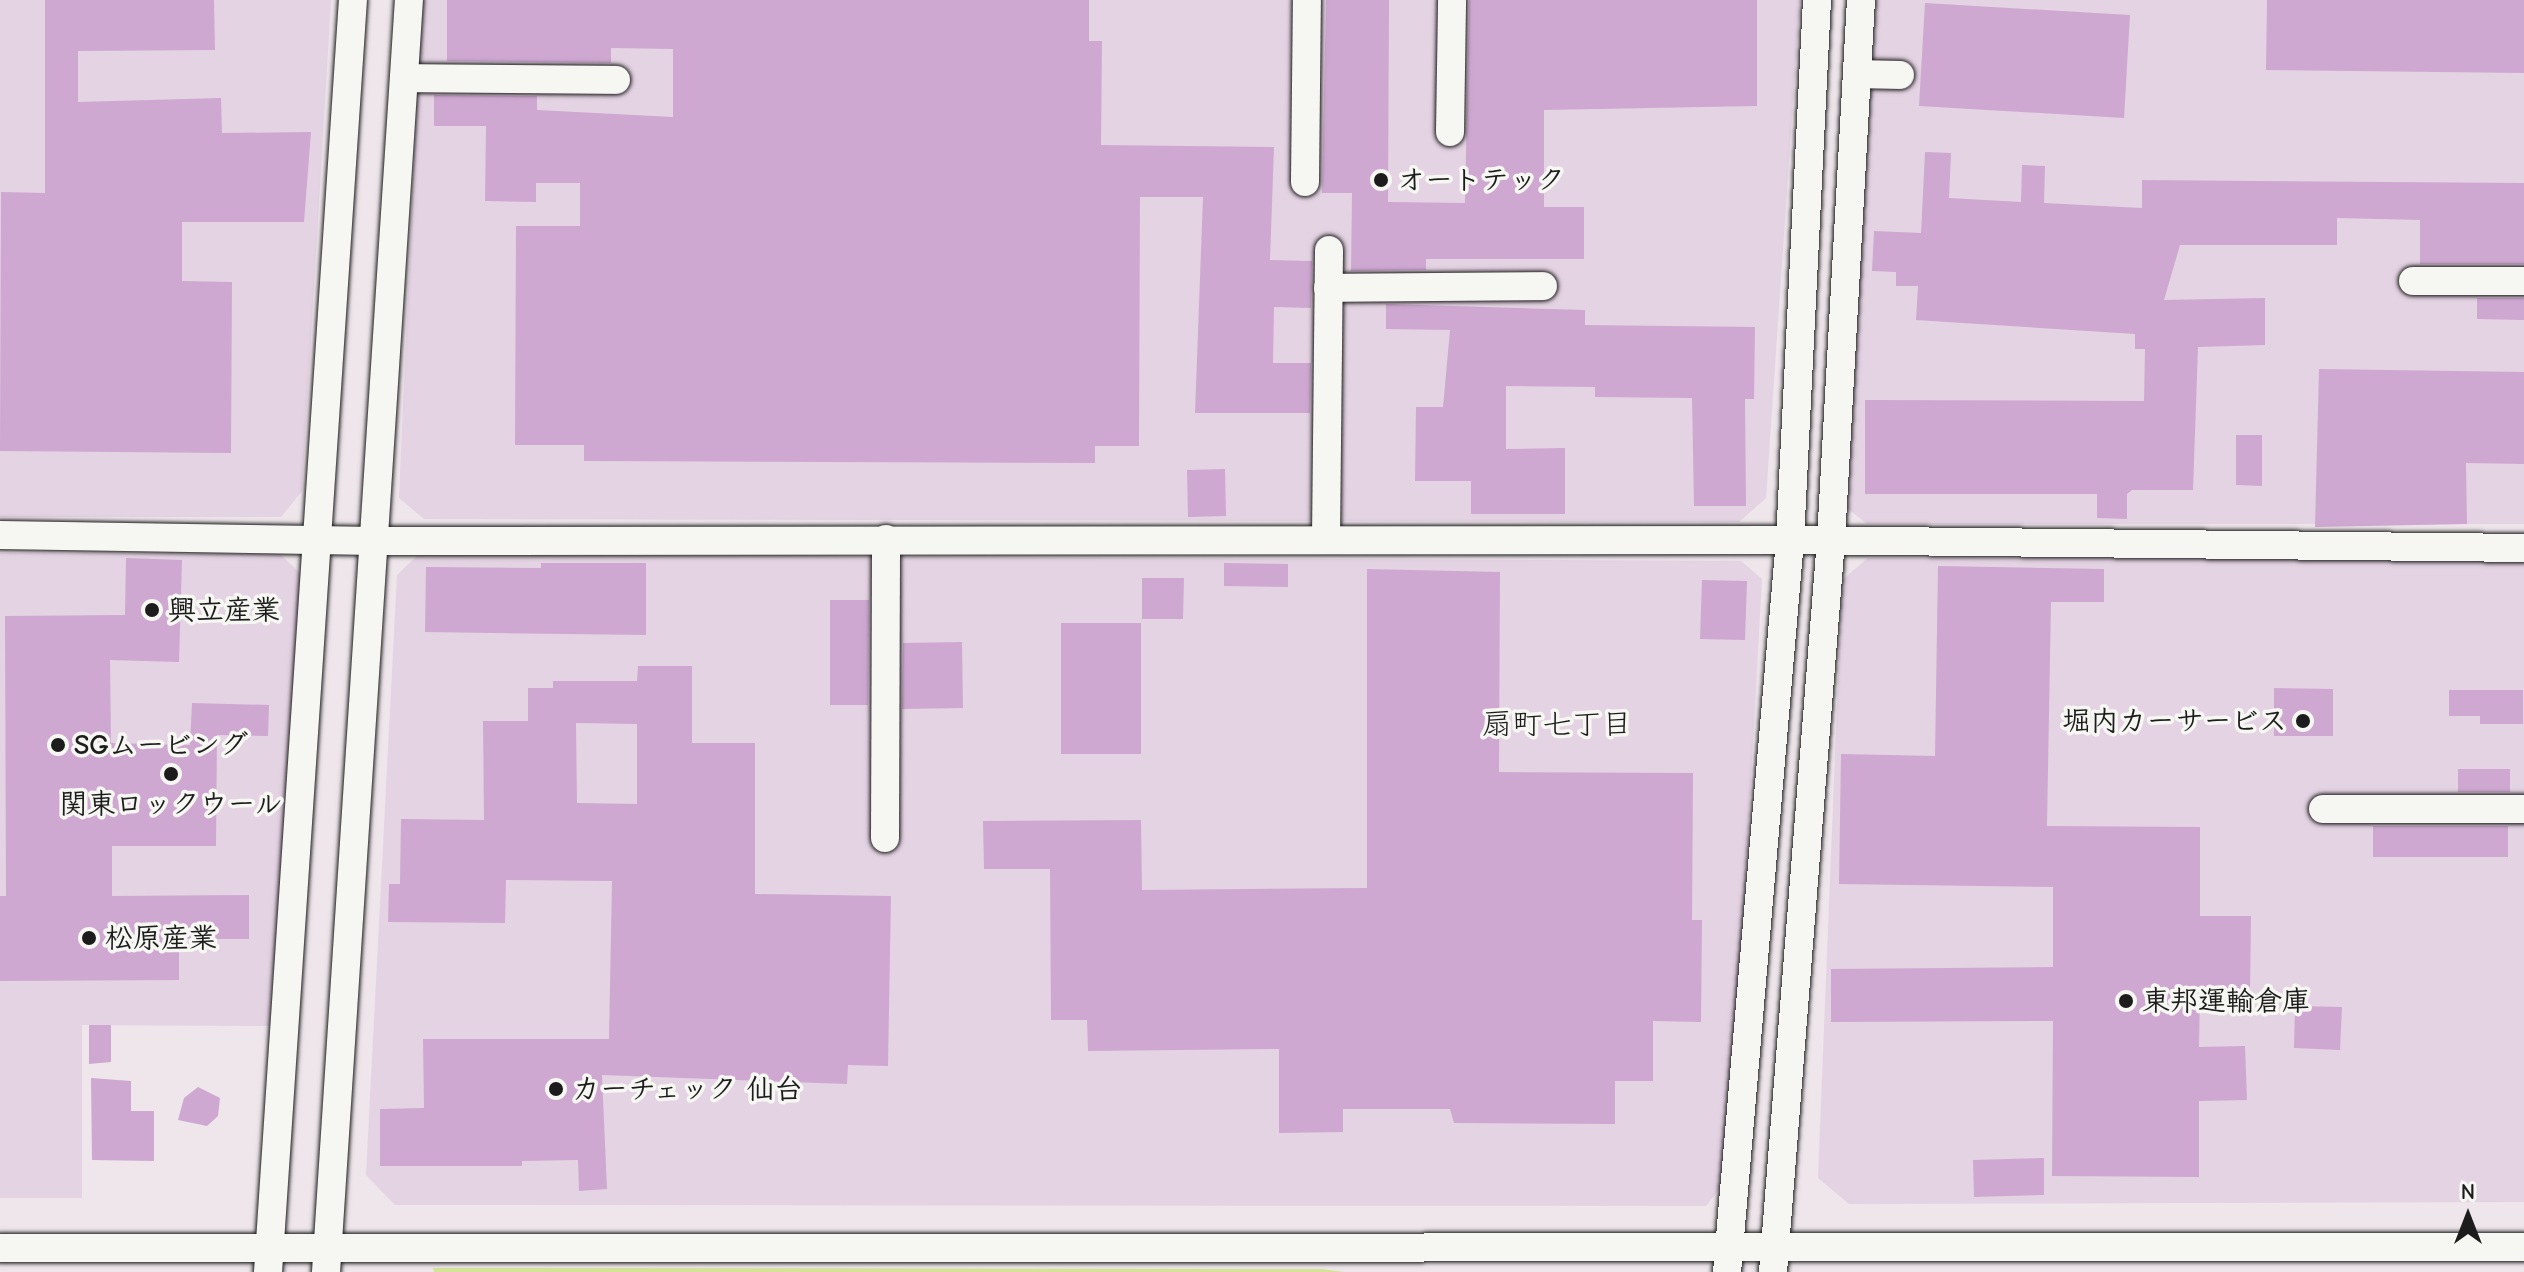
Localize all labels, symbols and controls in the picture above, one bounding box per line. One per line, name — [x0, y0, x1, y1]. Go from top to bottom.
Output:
place label: オートテック — [1397, 163, 1565, 197]
marker: オートテック — [1372, 171, 1390, 189]
place label: 興立産業 — [168, 593, 280, 627]
marker: 興立産業 — [143, 601, 161, 619]
place label: 堀内カーサービス — [2063, 704, 2287, 738]
district label: 扇町七丁目 — [1482, 707, 1632, 743]
marker: 堀内カーサービス — [2294, 712, 2312, 730]
place label: SGムービング — [74, 728, 248, 762]
marker: SGムービング — [49, 736, 67, 754]
marker: 関東ロックウール — [162, 765, 180, 783]
place label: 関東ロックウール — [59, 787, 283, 821]
place label: 松原産業 — [105, 921, 217, 955]
marker: 松原産業 — [80, 929, 98, 947]
place label: 東邦運輸倉庫 — [2142, 984, 2310, 1018]
marker: 東邦運輸倉庫 — [2117, 992, 2135, 1010]
place label: カーチェック 仙台 — [572, 1072, 806, 1106]
marker: カーチェック 仙台 — [547, 1080, 565, 1098]
north arrow — [2428, 1176, 2508, 1256]
text: N — [2461, 1179, 2475, 1205]

